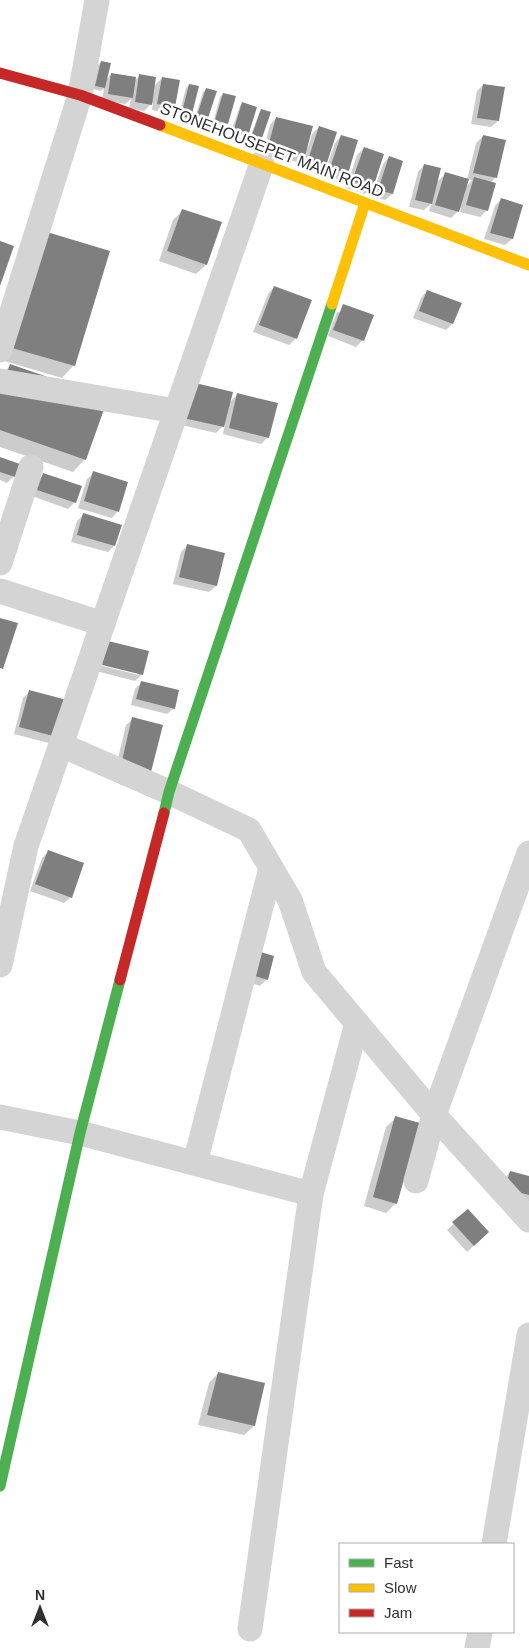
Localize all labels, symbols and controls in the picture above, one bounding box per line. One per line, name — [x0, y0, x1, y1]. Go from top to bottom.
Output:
street label: STONEHOUSEPET MAIN ROAD — [158, 99, 386, 201]
legend — [339, 1543, 514, 1633]
text: Fast — [384, 1554, 414, 1571]
text: Slow — [384, 1579, 417, 1596]
north arrow — [15, 1583, 65, 1633]
text: N — [35, 1587, 45, 1603]
text: Jam — [384, 1604, 412, 1621]

